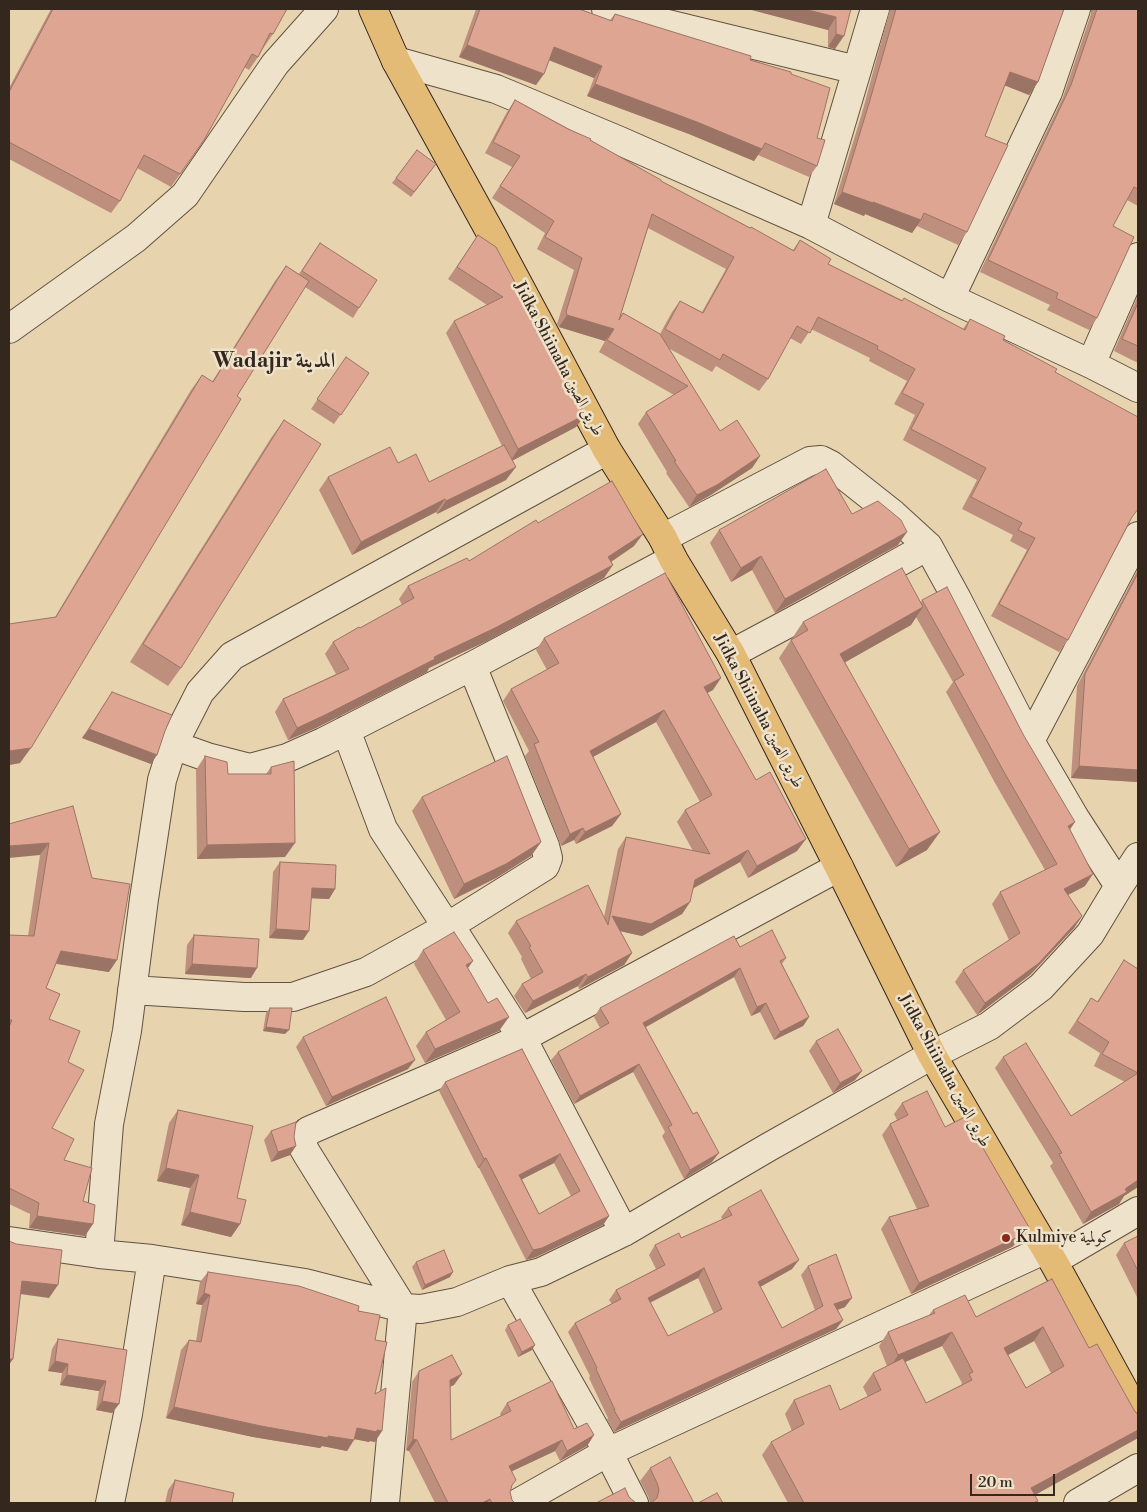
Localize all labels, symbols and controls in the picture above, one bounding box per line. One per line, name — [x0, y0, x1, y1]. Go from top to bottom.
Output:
street label: Jidka Shiinaha طريق الصين — [509, 278, 607, 440]
district label: Wadajir المدينة — [213, 349, 335, 375]
street label: Jidka Shiinaha طريق الصين — [709, 630, 807, 792]
street label: Jidka Shiinaha طريق الصين — [894, 991, 994, 1151]
place label: Kulmiye كولمية — [1016, 1228, 1112, 1248]
marker: Kulmiye كولمية — [1000, 1232, 1012, 1244]
scale bar — [972, 1464, 1057, 1496]
text: 20 m — [978, 1473, 1013, 1492]

